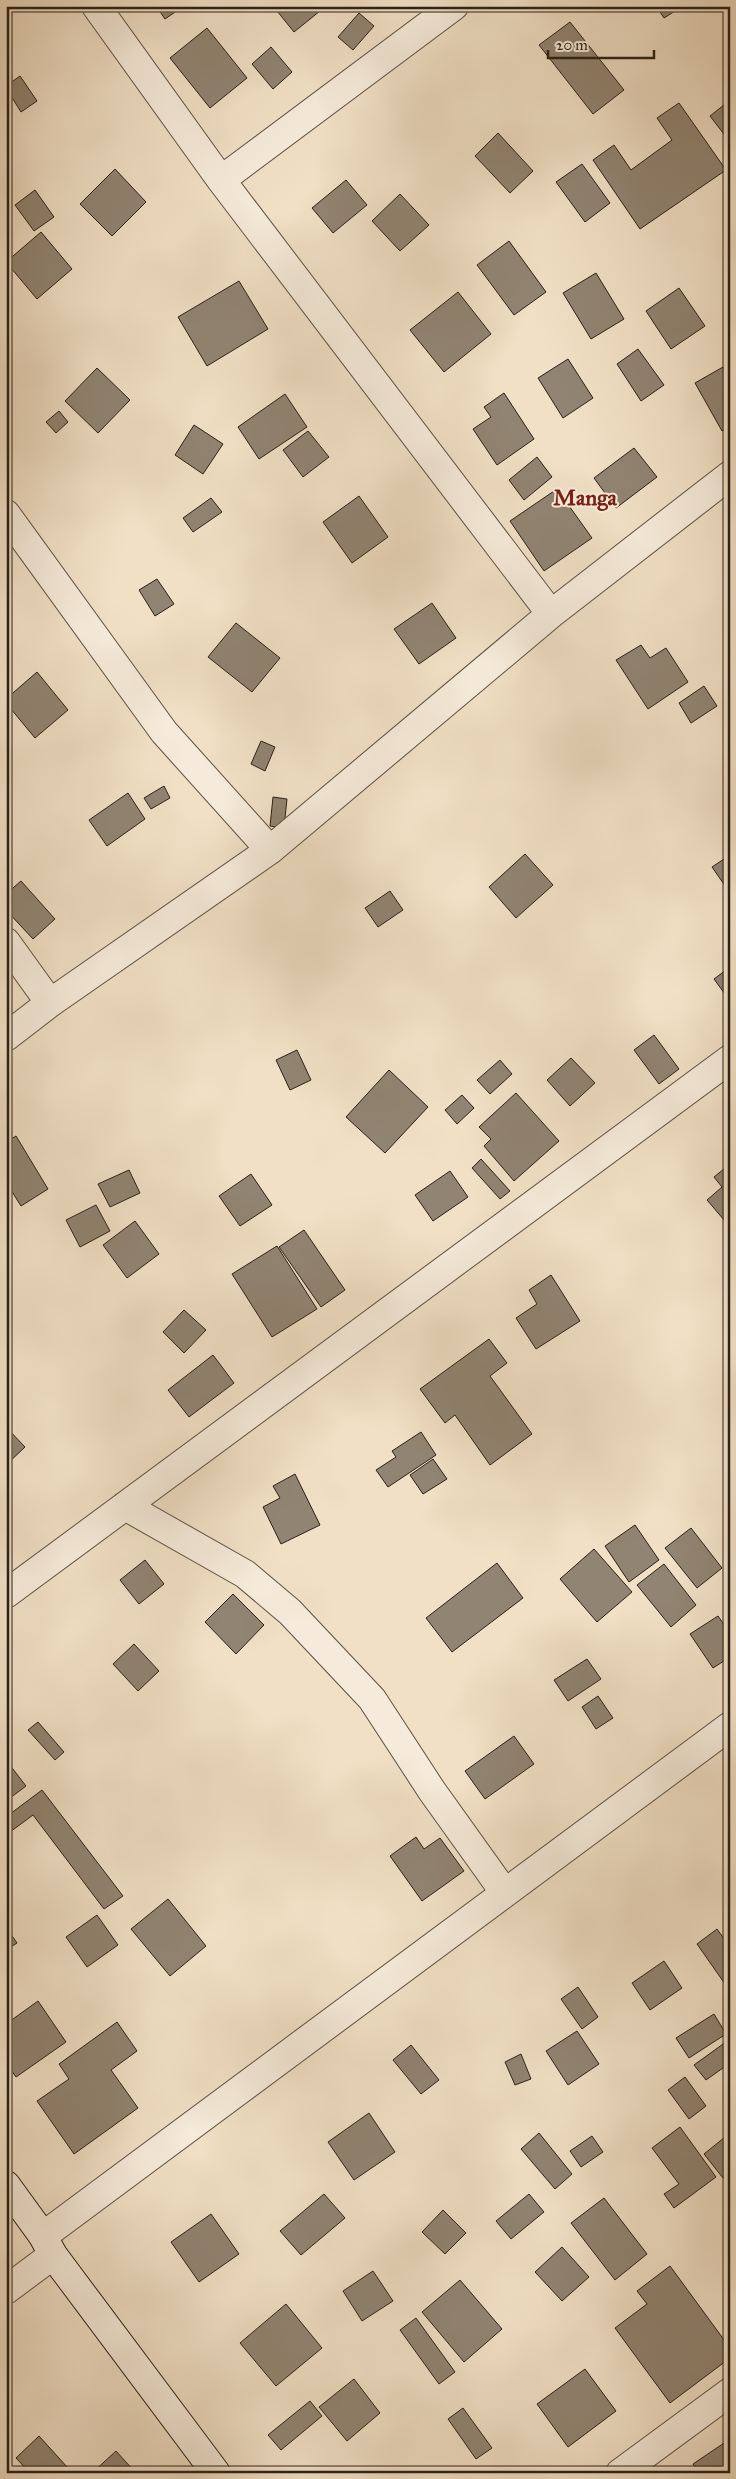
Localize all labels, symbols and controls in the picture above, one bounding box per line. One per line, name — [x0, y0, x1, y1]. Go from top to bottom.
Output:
scale bar — [548, 28, 655, 60]
text: 20 m — [556, 36, 588, 54]
district label: Manga — [553, 484, 617, 511]

